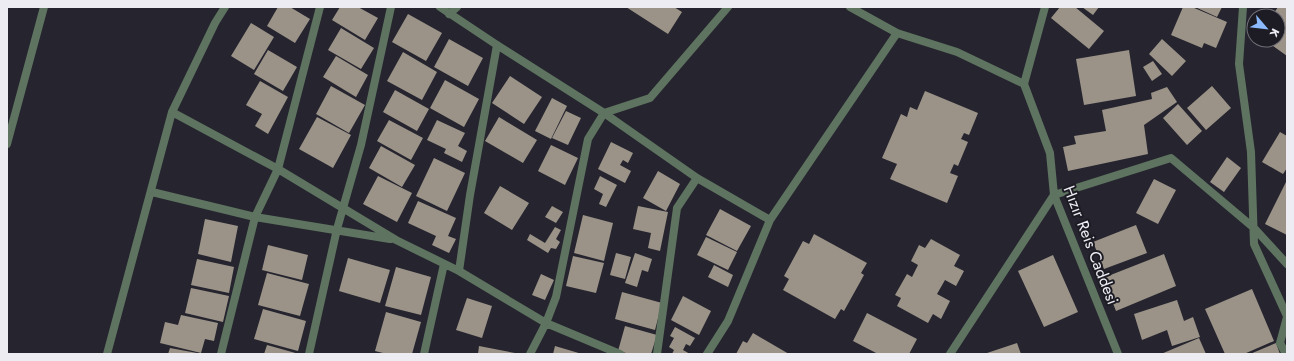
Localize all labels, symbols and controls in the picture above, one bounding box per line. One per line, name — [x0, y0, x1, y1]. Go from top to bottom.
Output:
north arrow — [1246, 8, 1286, 48]
text: K — [1266, 26, 1284, 40]
street label: Hızır Reis Caddesi — [1058, 182, 1124, 308]

